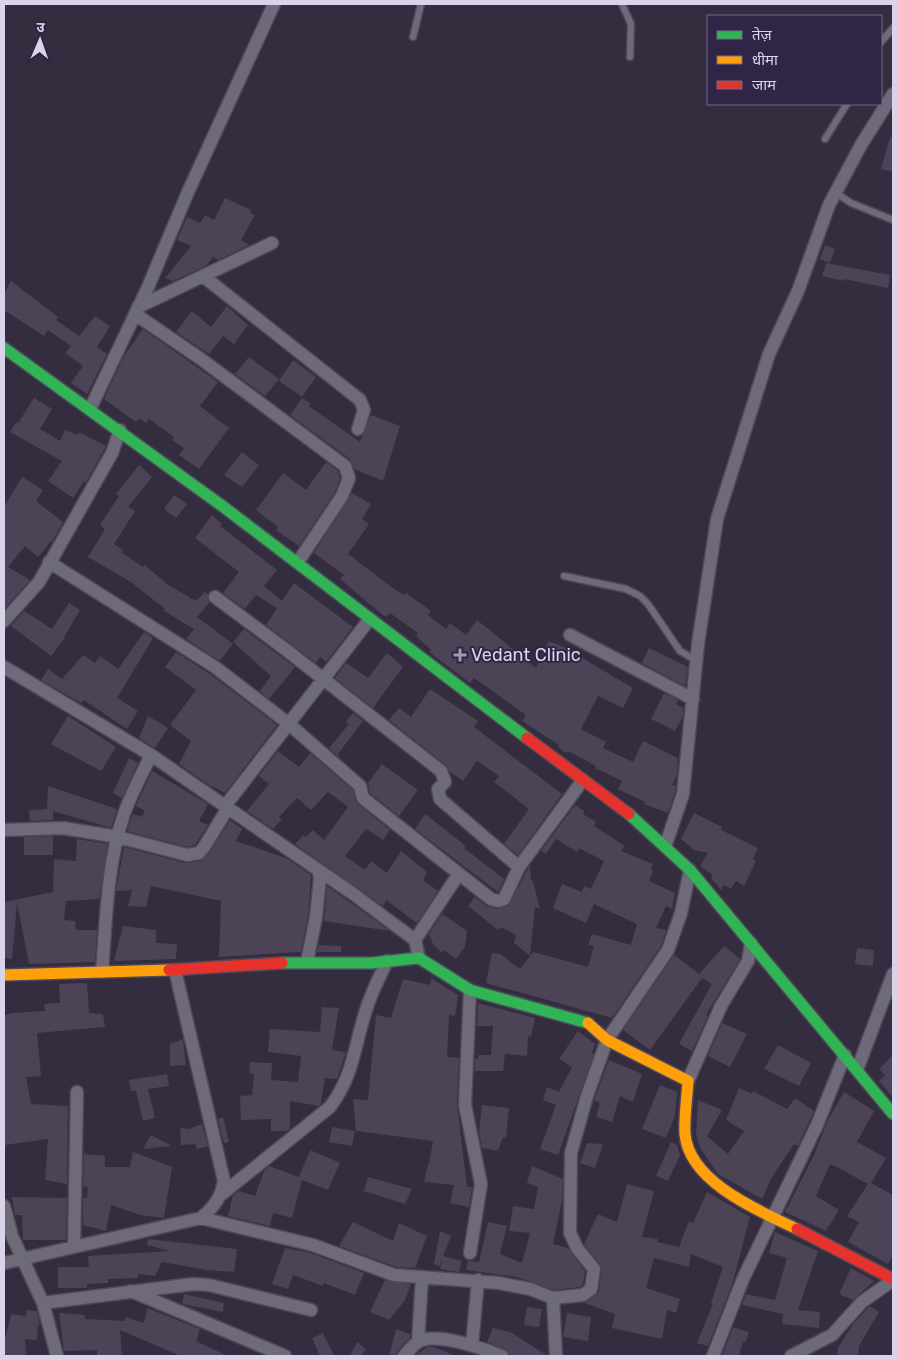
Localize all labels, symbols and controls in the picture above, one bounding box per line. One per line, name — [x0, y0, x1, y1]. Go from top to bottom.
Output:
north arrow — [15, 15, 65, 65]
legend — [707, 15, 882, 105]
text: उ — [36, 19, 46, 36]
text: तेज़ — [752, 26, 773, 44]
text: धीमा — [752, 51, 779, 69]
text: जाम — [752, 76, 777, 94]
place label: Vedant Clinic — [471, 644, 581, 666]
marker: Vedant Clinic — [453, 648, 467, 662]

